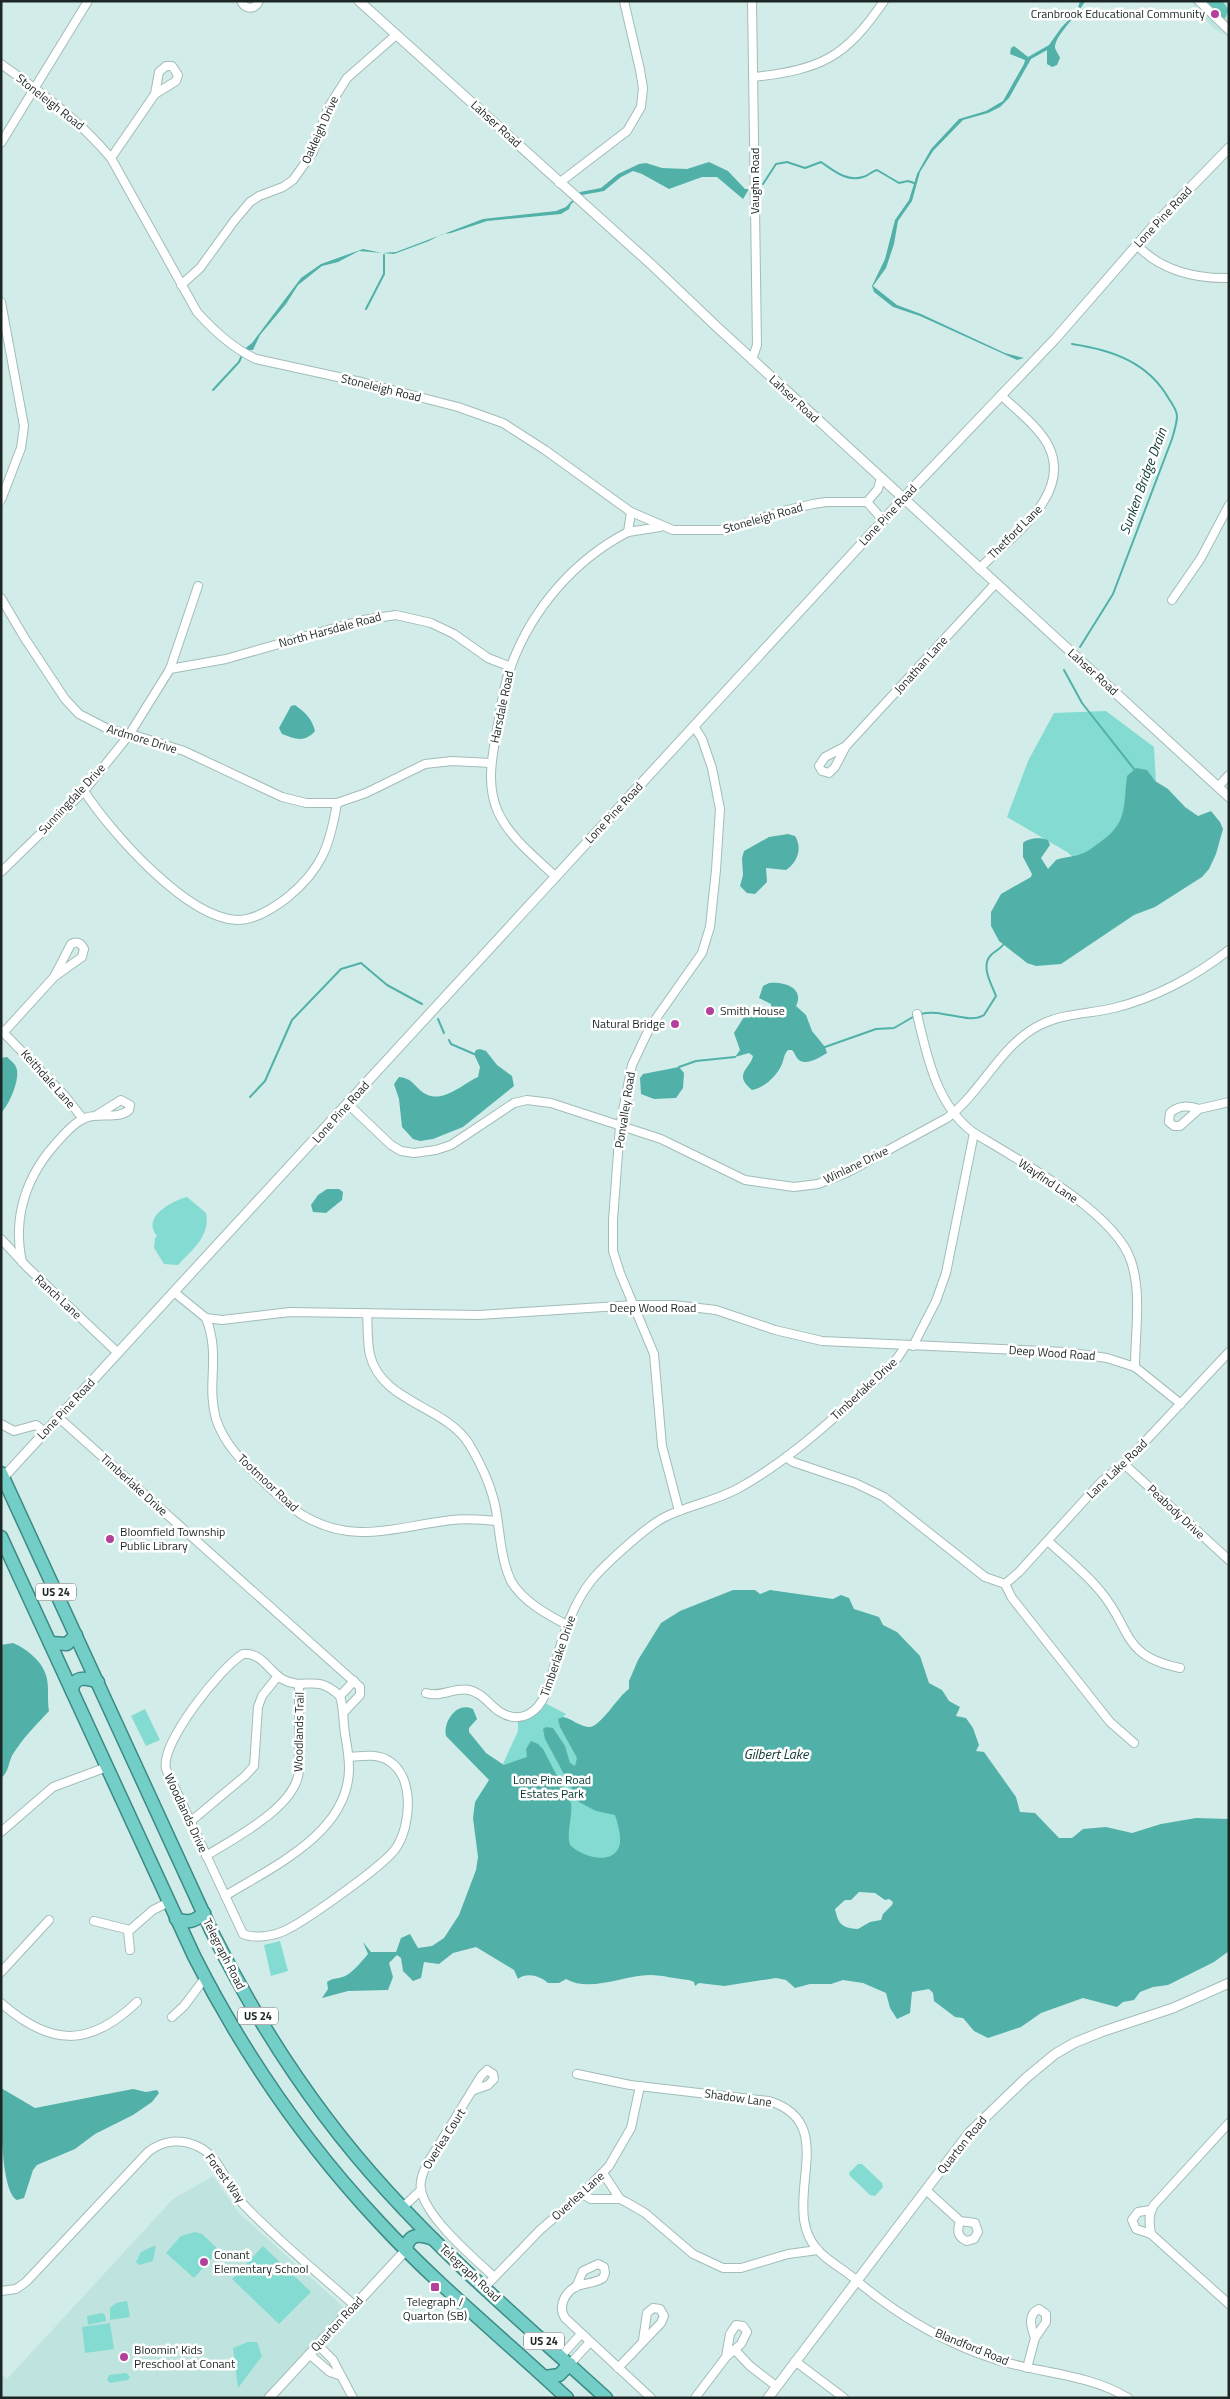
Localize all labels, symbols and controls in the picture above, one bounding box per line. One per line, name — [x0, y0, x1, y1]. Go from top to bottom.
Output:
place label: Cranbrook Educational Community — [1031, 4, 1205, 23]
marker: Cranbrook Educational Community — [1209, 8, 1221, 20]
street label: Stoneleigh Road — [12, 69, 89, 134]
street label: Oakleigh Drive — [296, 93, 343, 167]
street label: Lahser Road — [467, 96, 526, 152]
street label: Vaughn Road — [745, 148, 764, 214]
street label: Lone Pine Road — [1129, 182, 1196, 252]
street label: Stoneleigh Road — [339, 368, 423, 407]
street label: Lahser Road — [765, 370, 824, 427]
water label: Sunken Bridge Drain — [1114, 424, 1172, 537]
street label: Lone Pine Road — [854, 480, 921, 550]
street label: Stoneleigh Road — [721, 497, 805, 538]
street label: Thetford Lane — [983, 500, 1046, 563]
street label: North Harsdale Road — [276, 607, 383, 652]
street label: Jonathan Lane — [889, 631, 952, 698]
street label: Lahser Road — [1064, 644, 1123, 700]
street label: Harsdale Road — [485, 669, 518, 745]
street label: Ardmore Drive — [105, 719, 180, 758]
street label: Sunningdale Drive — [34, 759, 110, 838]
street label: Lone Pine Road — [580, 778, 647, 848]
place label: Smith House — [720, 1001, 785, 1020]
marker: Smith House — [704, 1005, 716, 1017]
place label: Natural Bridge — [592, 1014, 665, 1033]
marker: Natural Bridge — [669, 1018, 681, 1030]
street label: Keithdale Lane — [17, 1045, 80, 1113]
street label: Ponvalley Road — [609, 1070, 640, 1150]
street label: Lone Pine Road — [307, 1076, 374, 1147]
street label: Winlane Drive — [820, 1141, 891, 1188]
street label: Wayfind Lane — [1015, 1154, 1082, 1208]
street label: Ranch Lane — [30, 1270, 86, 1324]
street label: Deep Wood Road — [610, 1298, 696, 1317]
street label: Deep Wood Road — [1008, 1340, 1096, 1365]
street label: Timberlake Drive — [826, 1353, 901, 1425]
street label: Lone Pine Road — [32, 1374, 99, 1444]
street label: Lane Lake Road — [1082, 1434, 1152, 1503]
street label: Timberlake Drive — [96, 1449, 172, 1520]
street label: Tootmoor Road — [234, 1449, 303, 1516]
street label: Peabody Drive — [1143, 1480, 1209, 1543]
place label: Bloomfield Township Public Library — [120, 1522, 225, 1555]
marker: Bloomfield Township Public Library — [104, 1533, 116, 1545]
road number: US 24 — [36, 1584, 76, 1600]
street label: Timberlake Drive — [535, 1613, 580, 1699]
street label: Woodlands Trail — [288, 1692, 309, 1772]
water label: Gilbert Lake — [744, 1743, 810, 1764]
street label: Woodlands Drive — [160, 1770, 213, 1856]
park label: Lone Pine Road Estates Park — [513, 1770, 591, 1803]
street label: Telegraph Road — [198, 1915, 251, 1993]
road number: US 24 — [238, 2008, 278, 2024]
street label: Shadow Lane — [703, 2083, 773, 2112]
street label: Overlea Court — [417, 2104, 470, 2173]
street label: Quarton Road — [932, 2111, 991, 2178]
street label: Forest Way — [201, 2149, 250, 2207]
street label: Overlea Lane — [547, 2167, 608, 2225]
street label: Telegraph Road — [435, 2239, 505, 2306]
place label: Conant Elementary School — [214, 2245, 308, 2278]
marker: Conant Elementary School — [198, 2256, 210, 2268]
marker: Telegraph / Quarton (SB) — [429, 2281, 441, 2293]
street label: Quarton Road — [306, 2292, 367, 2356]
place label: Telegraph / Quarton (SB) — [403, 2292, 467, 2325]
street label: Blandford Road — [932, 2323, 1012, 2370]
road number: US 24 — [524, 2332, 564, 2350]
place label: Bloomin' Kids Preschool at Conant — [134, 2340, 236, 2373]
marker: Bloomin' Kids Preschool at Conant — [118, 2351, 130, 2363]

